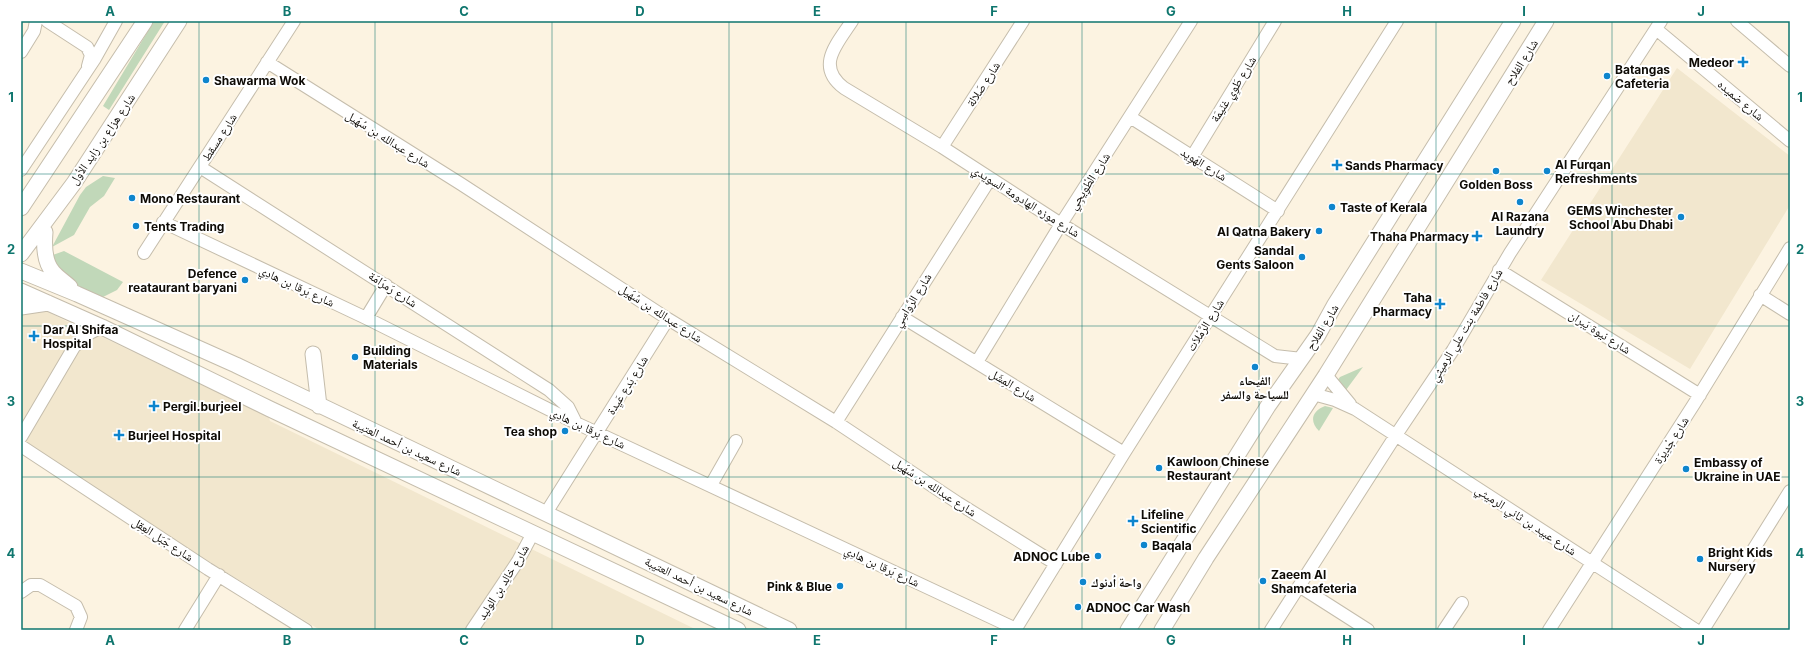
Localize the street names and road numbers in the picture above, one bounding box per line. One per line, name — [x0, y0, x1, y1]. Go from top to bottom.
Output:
street label: شارع الفلاح — [1501, 36, 1542, 88]
street label: شارع طَوِي غنَيمَة — [1207, 53, 1262, 126]
street label: شارع صَلالة — [963, 58, 1004, 110]
street label: شارع ضميده — [1714, 76, 1767, 124]
street label: شارع هزاع بن زايد الأول — [66, 90, 139, 188]
street label: شارع عبدالله بن سُهَيل — [343, 107, 433, 172]
street label: شارع مسقط — [198, 110, 241, 164]
street label: شارع الهَوِيد — [1177, 144, 1230, 185]
street label: شارع الطْوِيجِي — [1065, 150, 1116, 214]
street label: شارع موزه الهادومة السويدي — [968, 162, 1083, 243]
street label: شارع بَرقا بن هادِي — [256, 262, 337, 313]
street label: شارع فاطمة بنت علي الرميثي — [1426, 266, 1508, 386]
street label: شارع رَمرَامَة — [365, 268, 420, 311]
street label: شارع الرَّواسِي — [889, 270, 937, 331]
street label: شارع عبدالله بن سُهَيل — [616, 281, 705, 346]
street label: شارع الرَّمْلاَت — [1183, 296, 1228, 354]
street label: شارع الفلاح — [1302, 301, 1343, 353]
street label: شارع نيوة يَبران — [1566, 307, 1634, 358]
street label: شارع بَدع عَيِدة — [603, 353, 652, 418]
street label: شارع المِشَل — [987, 365, 1039, 406]
street label: شارع بَرقا بن هادِي — [547, 404, 628, 455]
street label: شارع جْدِيرَة — [1650, 413, 1693, 467]
street label: شارع سعيد بن أحمد العتيبة — [350, 415, 464, 480]
street label: شارع عبدالله بن سُهَيل — [890, 455, 979, 520]
street label: شارع عبيد بن ثاني الرميثي — [1471, 482, 1579, 561]
street label: شارع جَبَل العِقِل — [129, 514, 196, 565]
street label: شارع خالِد بن الوليد — [474, 542, 533, 623]
street label: شارع بَرقا بن هادِي — [841, 542, 922, 593]
street label: شارع سعيد بن أحمد العتيبة — [642, 553, 756, 620]

